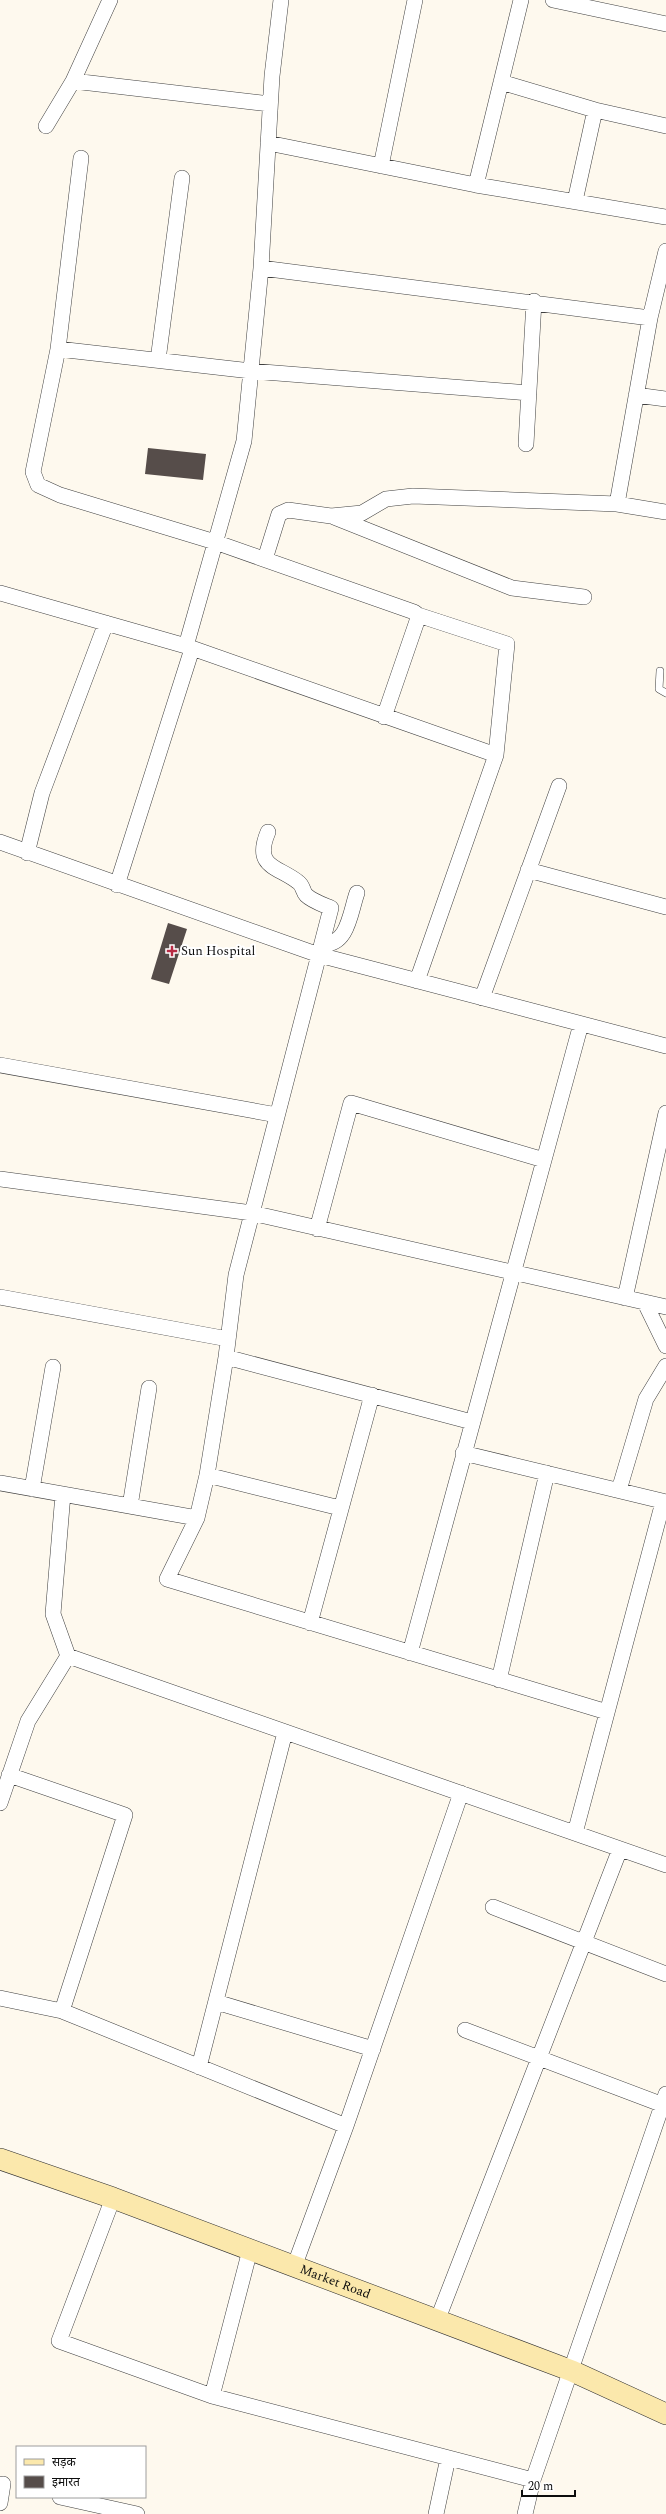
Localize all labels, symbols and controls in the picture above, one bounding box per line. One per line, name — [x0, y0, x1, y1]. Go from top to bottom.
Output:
place label: Sun Hospital — [181, 941, 256, 961]
marker: Sun Hospital — [166, 945, 178, 957]
street label: Market Road — [297, 2259, 374, 2304]
legend — [16, 2446, 146, 2498]
text: सड़क — [52, 2453, 77, 2472]
scale bar — [522, 2472, 575, 2498]
text: इमारत — [52, 2473, 81, 2492]
text: 20 m — [528, 2477, 553, 2496]

